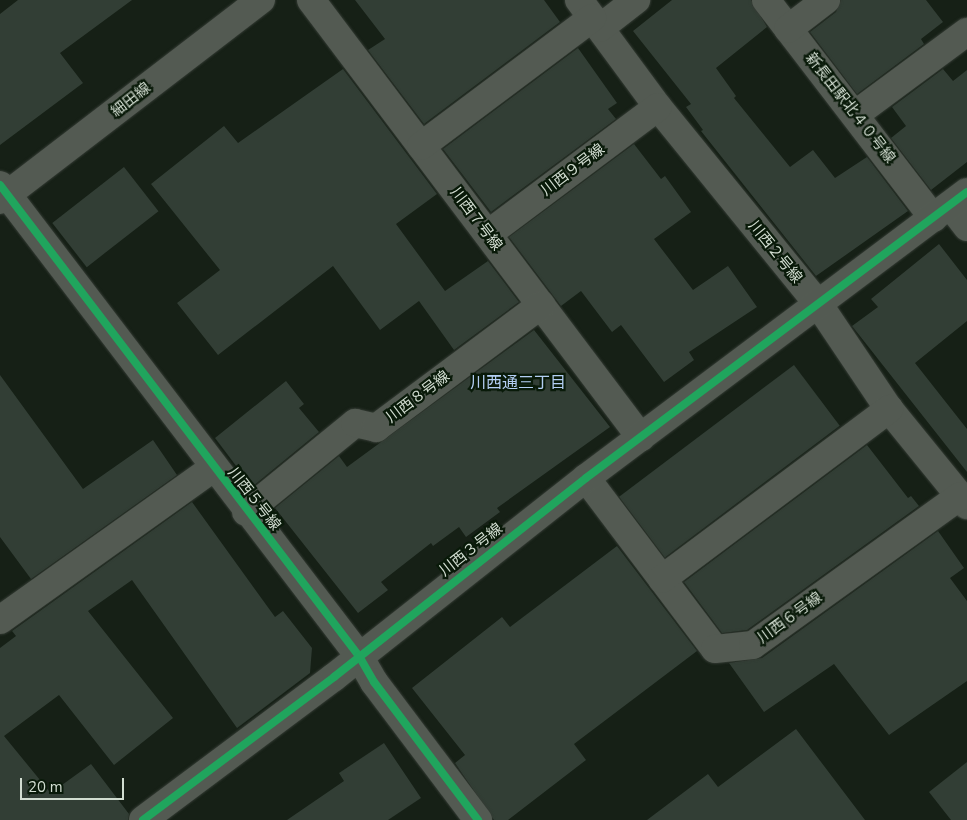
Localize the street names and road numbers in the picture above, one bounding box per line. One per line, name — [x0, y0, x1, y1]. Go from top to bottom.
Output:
street label: 新長田駅北４０号線 — [801, 49, 899, 167]
street label: 細田線 — [108, 79, 154, 121]
street label: 川西９号線 — [538, 140, 608, 200]
street label: 川西７号線 — [446, 184, 506, 254]
street label: 川西２号線 — [744, 217, 806, 287]
street label: 川西８号線 — [383, 367, 453, 427]
street label: 川西５号線 — [224, 464, 284, 534]
street label: 川西３号線 — [436, 520, 506, 580]
street label: 川西６号線 — [754, 589, 826, 647]

